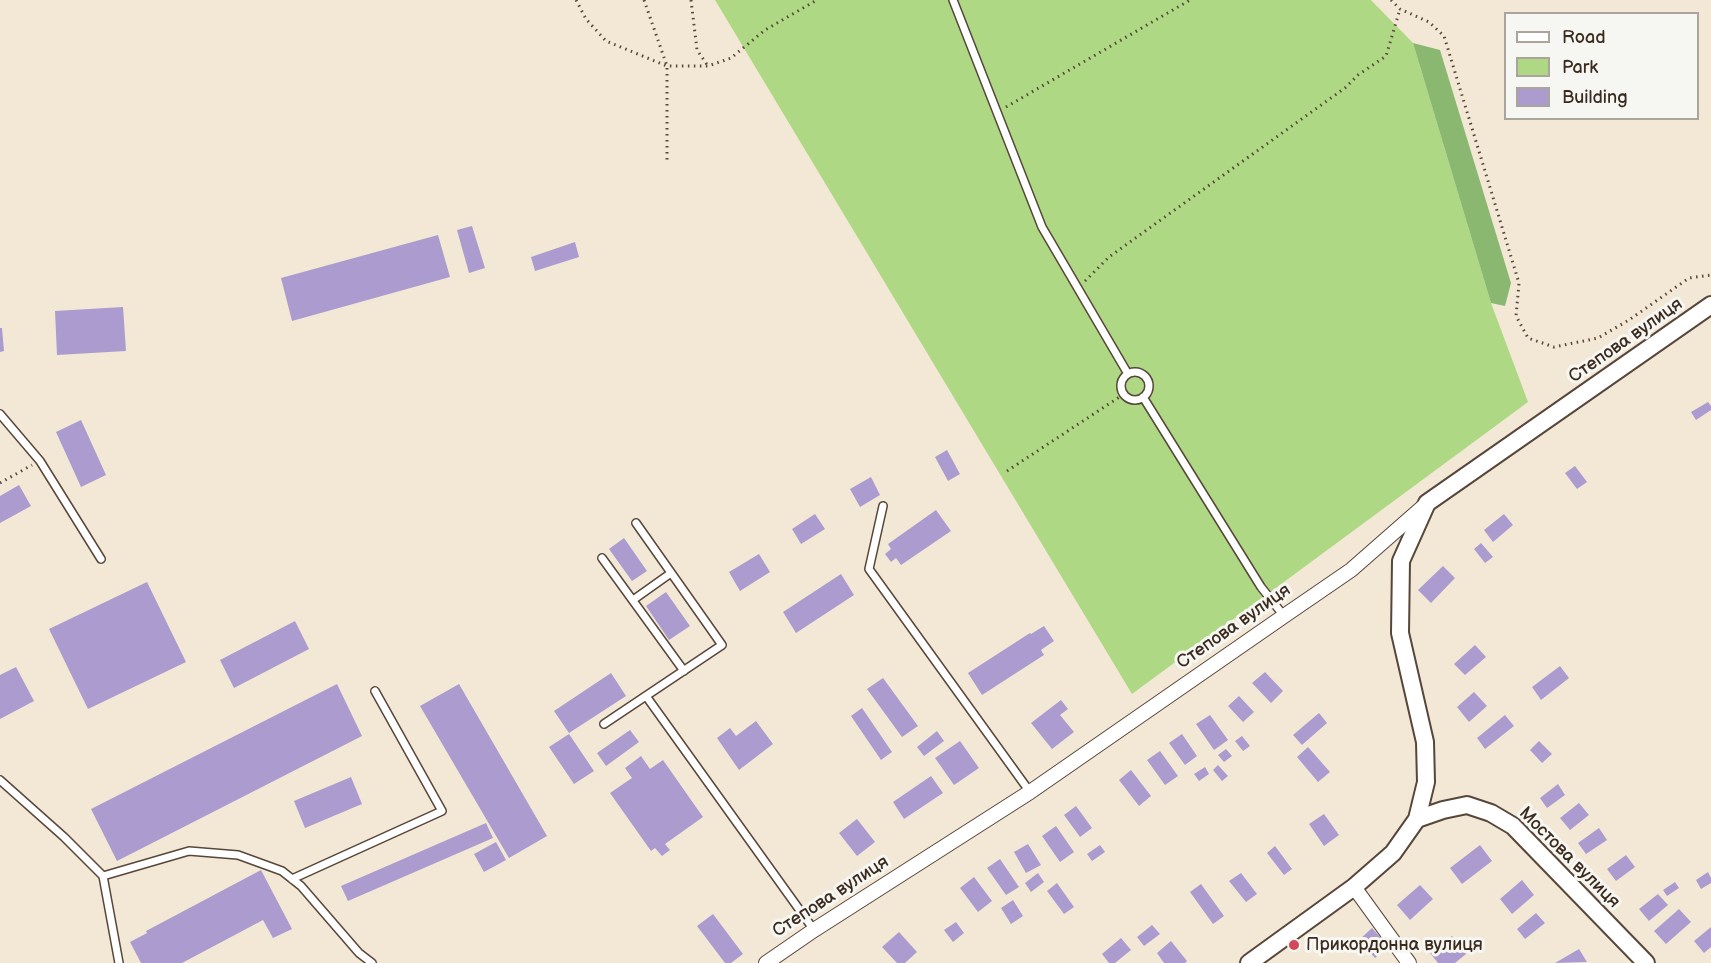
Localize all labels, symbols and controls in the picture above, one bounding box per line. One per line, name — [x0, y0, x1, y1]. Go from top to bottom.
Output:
legend — [1504, 12, 1699, 120]
text: Road — [1562, 27, 1606, 48]
text: Park — [1562, 57, 1598, 78]
text: Building — [1562, 87, 1628, 108]
street label: Степова вулиця — [1565, 294, 1687, 388]
street label: Степова вулиця — [1173, 580, 1295, 674]
street label: Мостова вулиця — [1514, 803, 1624, 913]
street label: Степова вулиця — [769, 851, 893, 943]
place label: Прикордонна вулиця — [1306, 934, 1483, 956]
marker: Прикордонна вулиця — [1287, 938, 1301, 952]

